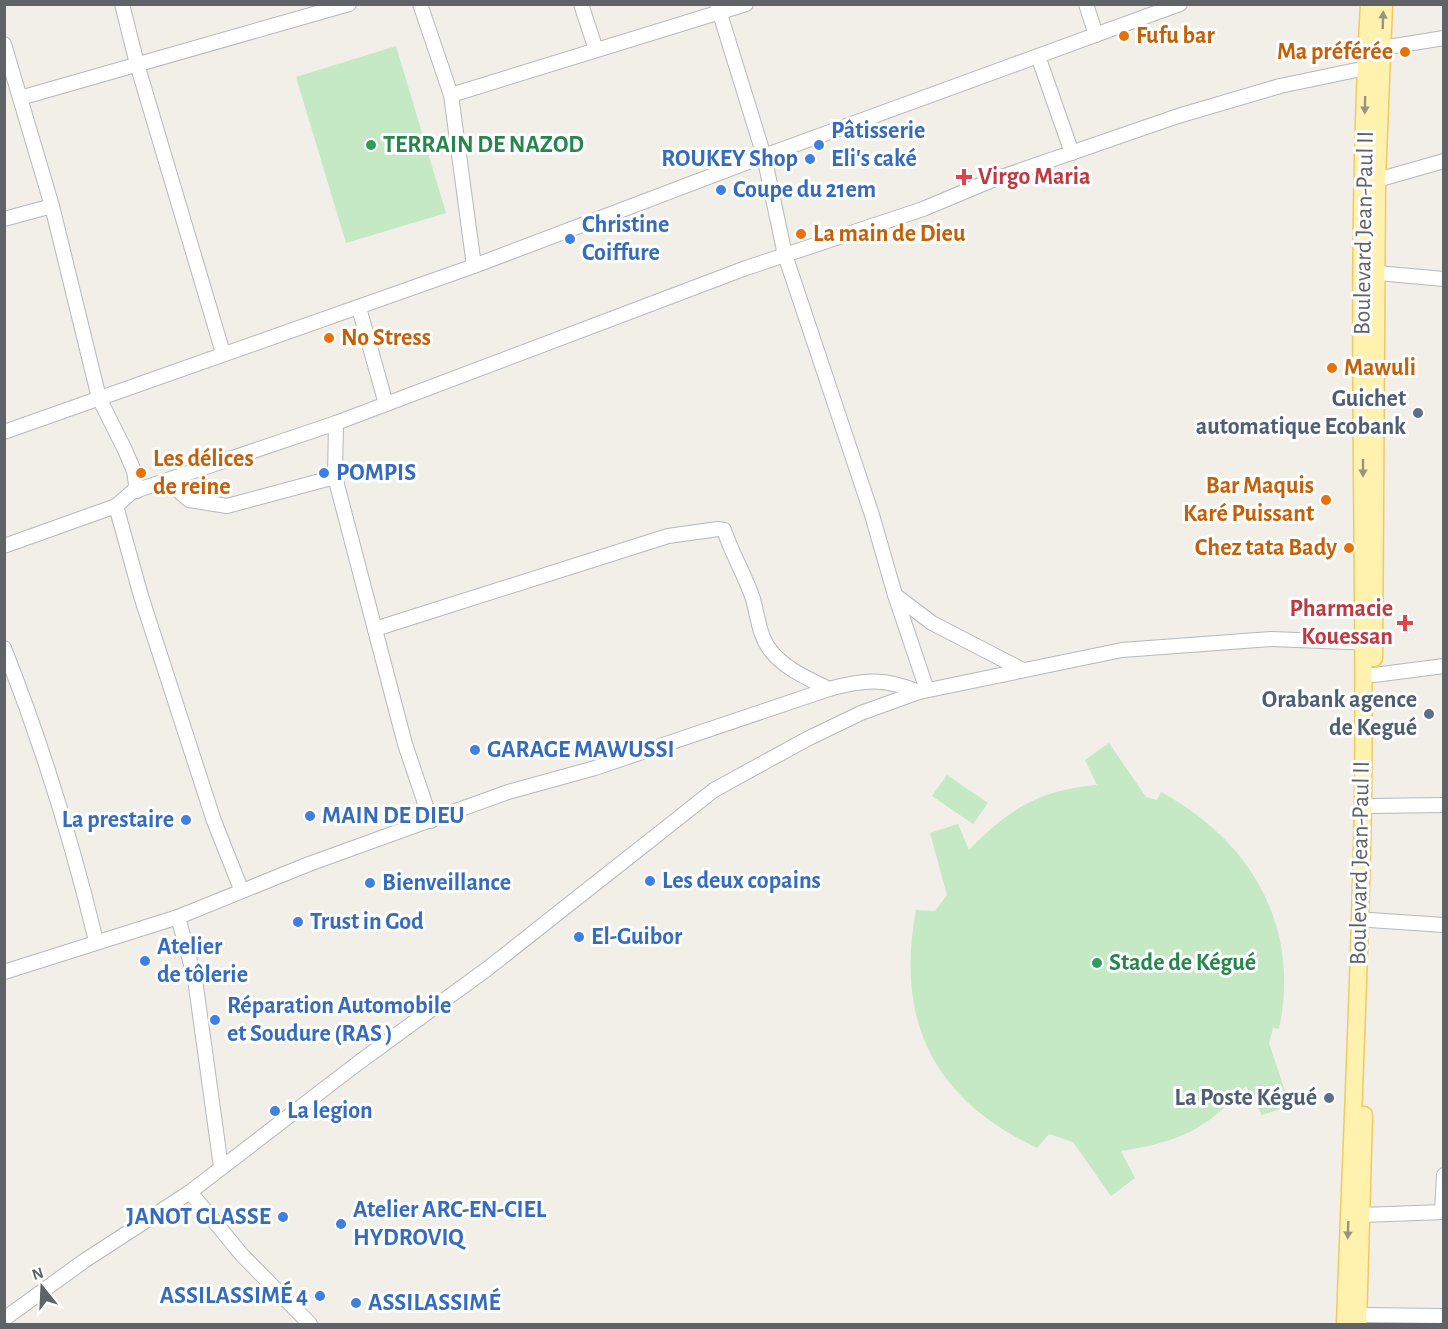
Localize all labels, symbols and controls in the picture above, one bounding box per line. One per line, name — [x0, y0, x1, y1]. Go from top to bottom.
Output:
one-way arrow — [1378, 10, 1388, 29]
place label: Fufu bar — [1136, 24, 1215, 48]
marker: Fufu bar — [1117, 29, 1131, 43]
place label: Ma préférée — [1277, 40, 1393, 64]
marker: Ma préférée — [1398, 45, 1412, 59]
one-way arrow — [1360, 95, 1370, 114]
place label: Pâtisserie Eli's caké — [831, 119, 925, 171]
street label: Boulevard Jean-Paul II — [1350, 131, 1378, 335]
place label: TERRAIN DE NAZOD — [383, 133, 584, 157]
marker: TERRAIN DE NAZOD — [364, 138, 378, 152]
marker: Pâtisserie Eli's caké — [812, 138, 826, 152]
place label: ROUKEY Shop — [661, 147, 798, 171]
marker: ROUKEY Shop — [803, 152, 817, 166]
place label: Virgo Maria — [978, 165, 1090, 189]
marker: Virgo Maria — [955, 168, 973, 186]
place label: Coupe du 21em — [733, 178, 876, 202]
marker: Coupe du 21em — [714, 183, 728, 197]
place label: Christine Coiffure — [582, 213, 669, 265]
place label: La main de Dieu — [813, 222, 966, 246]
marker: La main de Dieu — [794, 227, 808, 241]
marker: Christine Coiffure — [563, 232, 577, 246]
place label: No Stress — [341, 326, 431, 350]
marker: No Stress — [322, 331, 336, 345]
place label: Mawuli — [1344, 356, 1416, 380]
marker: Mawuli — [1325, 361, 1339, 375]
place label: Guichet automatique Ecobank — [1196, 387, 1406, 439]
marker: Guichet automatique Ecobank — [1411, 406, 1425, 420]
place label: Les délices de reine — [153, 447, 254, 499]
one-way arrow — [1358, 458, 1368, 477]
place label: POMPIS — [336, 461, 416, 485]
marker: Les délices de reine — [134, 466, 148, 480]
marker: POMPIS — [317, 466, 331, 480]
place label: Bar Maquis Karé Puissant — [1183, 474, 1314, 526]
marker: Bar Maquis Karé Puissant — [1319, 493, 1333, 507]
place label: Chez tata Bady — [1195, 536, 1337, 560]
marker: Chez tata Bady — [1342, 541, 1356, 555]
place label: Pharmacie Kouessan — [1289, 597, 1393, 649]
marker: Pharmacie Kouessan — [1398, 616, 1412, 630]
place label: Orabank agence de Kegué — [1262, 688, 1417, 740]
marker: Orabank agence de Kegué — [1422, 707, 1436, 721]
place label: GARAGE MAWUSSI — [487, 738, 675, 762]
marker: GARAGE MAWUSSI — [468, 743, 482, 757]
street label: Boulevard Jean-Paul II — [1346, 761, 1374, 965]
place label: MAIN DE DIEU — [322, 804, 465, 828]
place label: La prestaire — [62, 808, 174, 832]
marker: MAIN DE DIEU — [303, 809, 317, 823]
marker: La prestaire — [179, 813, 193, 827]
place label: Les deux copains — [662, 869, 821, 893]
place label: Bienveillance — [382, 871, 511, 895]
marker: Les deux copains — [643, 874, 657, 888]
marker: Bienveillance — [363, 876, 377, 890]
place label: Trust in God — [310, 910, 424, 934]
marker: Trust in God — [291, 915, 305, 929]
place label: El-Guibor — [591, 925, 683, 949]
marker: El-Guibor — [572, 930, 586, 944]
place label: Atelier de tôlerie — [157, 935, 248, 987]
place label: Stade de Kégué — [1109, 951, 1256, 975]
marker: Atelier de tôlerie — [138, 954, 152, 968]
marker: Stade de Kégué — [1090, 956, 1104, 970]
place label: Réparation Automobile et Soudure (RAS ) — [227, 994, 451, 1046]
marker: Réparation Automobile et Soudure (RAS ) — [208, 1013, 222, 1027]
place label: La Poste Kégué — [1175, 1086, 1317, 1110]
marker: La Poste Kégué — [1322, 1091, 1336, 1105]
place label: La legion — [287, 1099, 373, 1123]
marker: La legion — [268, 1104, 282, 1118]
place label: Atelier ARC-EN-CIEL HYDROVIQ — [353, 1198, 547, 1250]
place label: JANOT GLASSE — [126, 1205, 271, 1229]
marker: JANOT GLASSE — [276, 1210, 290, 1224]
marker: Atelier ARC-EN-CIEL HYDROVIQ — [334, 1217, 348, 1231]
one-way arrow — [1344, 1220, 1353, 1239]
north arrow — [12, 1257, 72, 1317]
text: N — [30, 1264, 45, 1283]
place label: ASSILASSIMÉ 4 — [160, 1280, 308, 1308]
place label: ASSILASSIMÉ — [368, 1287, 501, 1315]
marker: ASSILASSIMÉ 4 — [313, 1289, 327, 1303]
marker: ASSILASSIMÉ — [349, 1296, 363, 1310]

